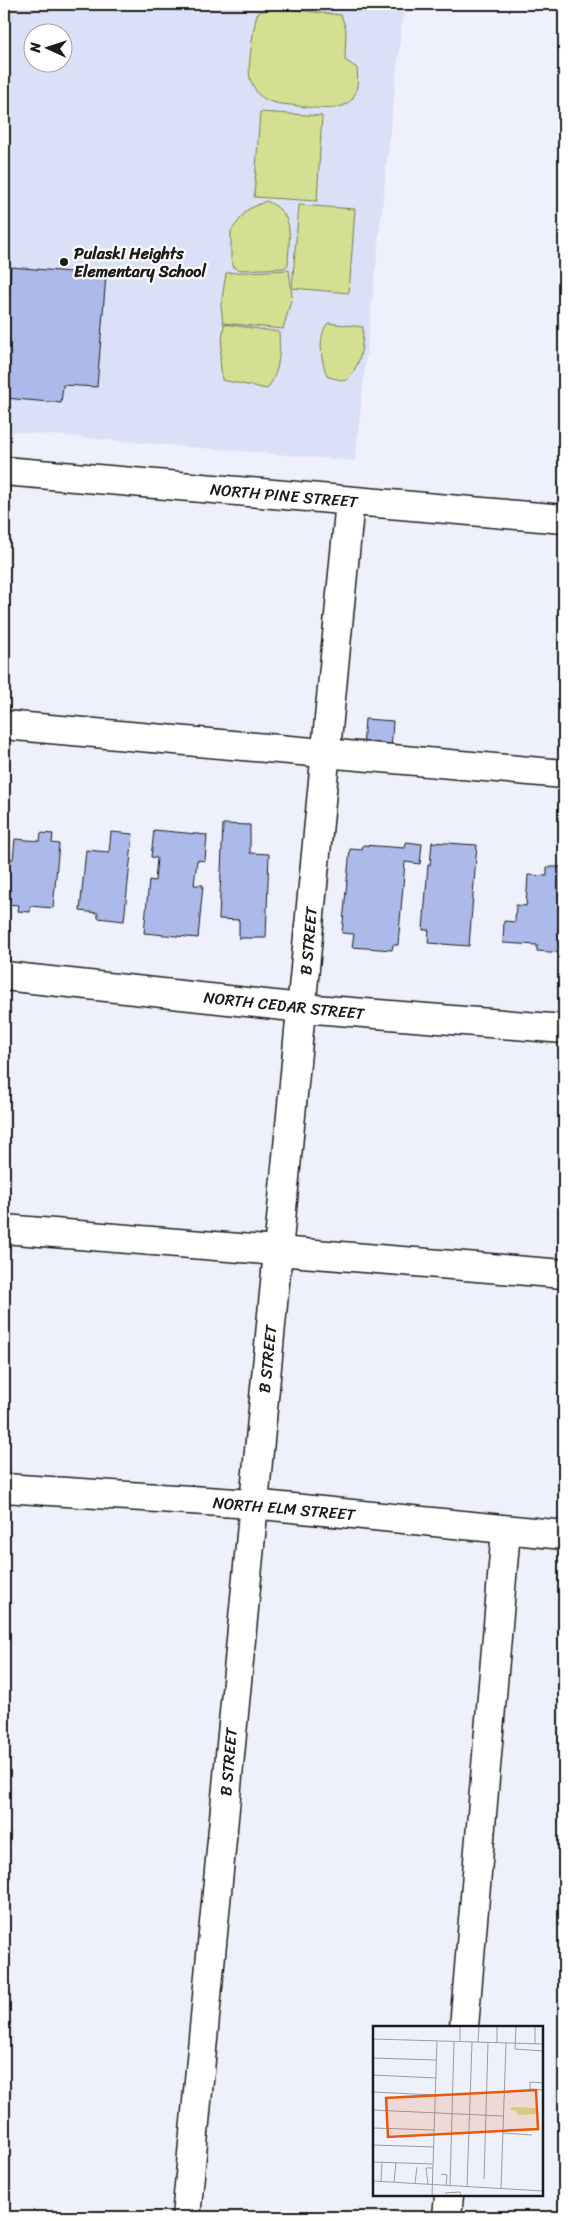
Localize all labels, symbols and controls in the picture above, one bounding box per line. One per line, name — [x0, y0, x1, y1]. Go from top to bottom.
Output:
north arrow — [22, 22, 72, 72]
text: N — [23, 42, 48, 54]
place label: Pulaski Heights Elementary School — [74, 239, 207, 286]
marker: Pulaski Heights Elementary School — [58, 256, 70, 268]
street label: NORTH PINE STREET — [209, 475, 360, 516]
street label: B STREET — [291, 904, 326, 976]
street label: NORTH CEDAR STREET — [202, 983, 367, 1029]
street label: B STREET — [250, 1322, 286, 1394]
street label: NORTH ELM STREET — [212, 1488, 357, 1529]
street label: B STREET — [211, 1725, 246, 1797]
inset map — [373, 2026, 543, 2196]

